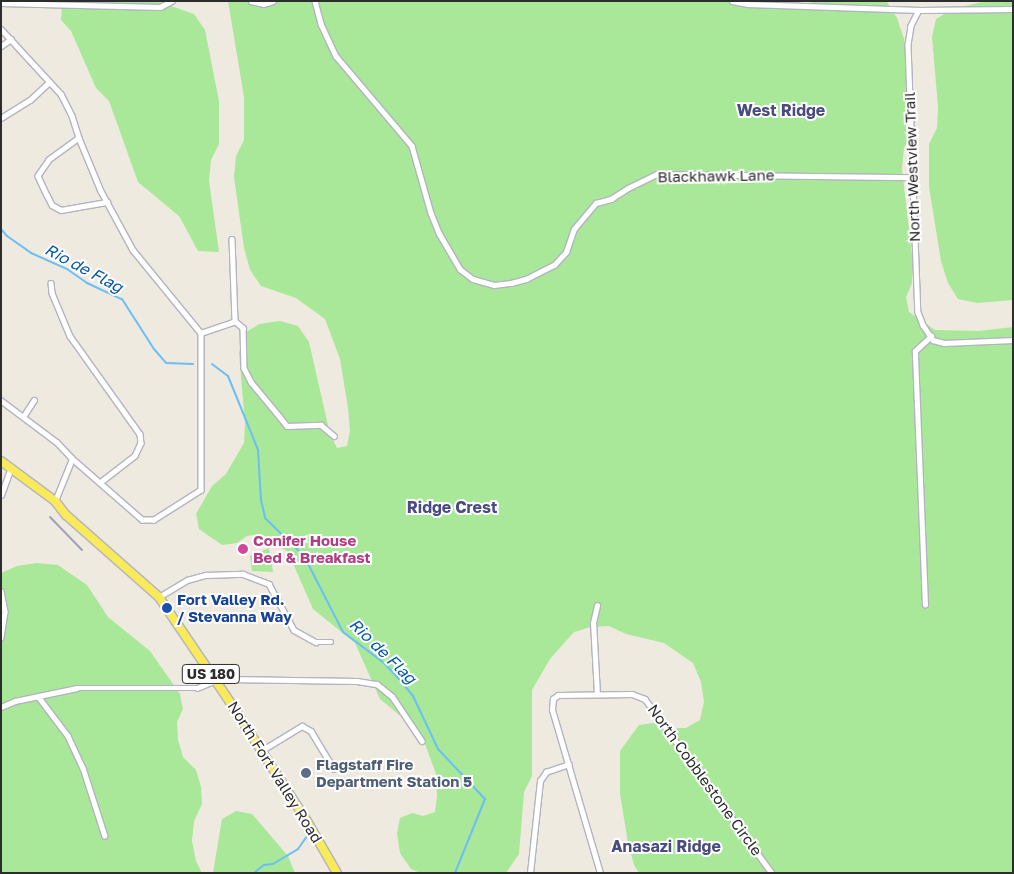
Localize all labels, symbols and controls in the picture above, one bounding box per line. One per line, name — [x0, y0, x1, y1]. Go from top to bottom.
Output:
street label: North Westview Trail — [900, 92, 924, 242]
district label: West Ridge — [737, 100, 825, 120]
street label: Blackhawk Lane — [657, 166, 775, 186]
water label: Rio de Flag — [42, 239, 126, 297]
district label: Ridge Crest — [407, 497, 497, 517]
place label: Conifer House Bed & Breakfast — [253, 531, 370, 566]
marker: Conifer House Bed & Breakfast — [237, 543, 249, 555]
place label: Fort Valley Rd. / Stevanna Way — [177, 590, 292, 625]
marker: Fort Valley Rd. / Stevanna Way — [161, 602, 173, 614]
water label: Rio de Flag — [346, 614, 420, 688]
road number: US 180 — [181, 662, 241, 686]
street label: North Fort Valley Road — [224, 698, 326, 846]
street label: North Cobblestone Circle — [644, 701, 766, 859]
place label: Flagstaff Fire Department Station 5 — [316, 755, 472, 790]
marker: Flagstaff Fire Department Station 5 — [300, 767, 312, 779]
district label: Anasazi Ridge — [611, 836, 721, 856]

